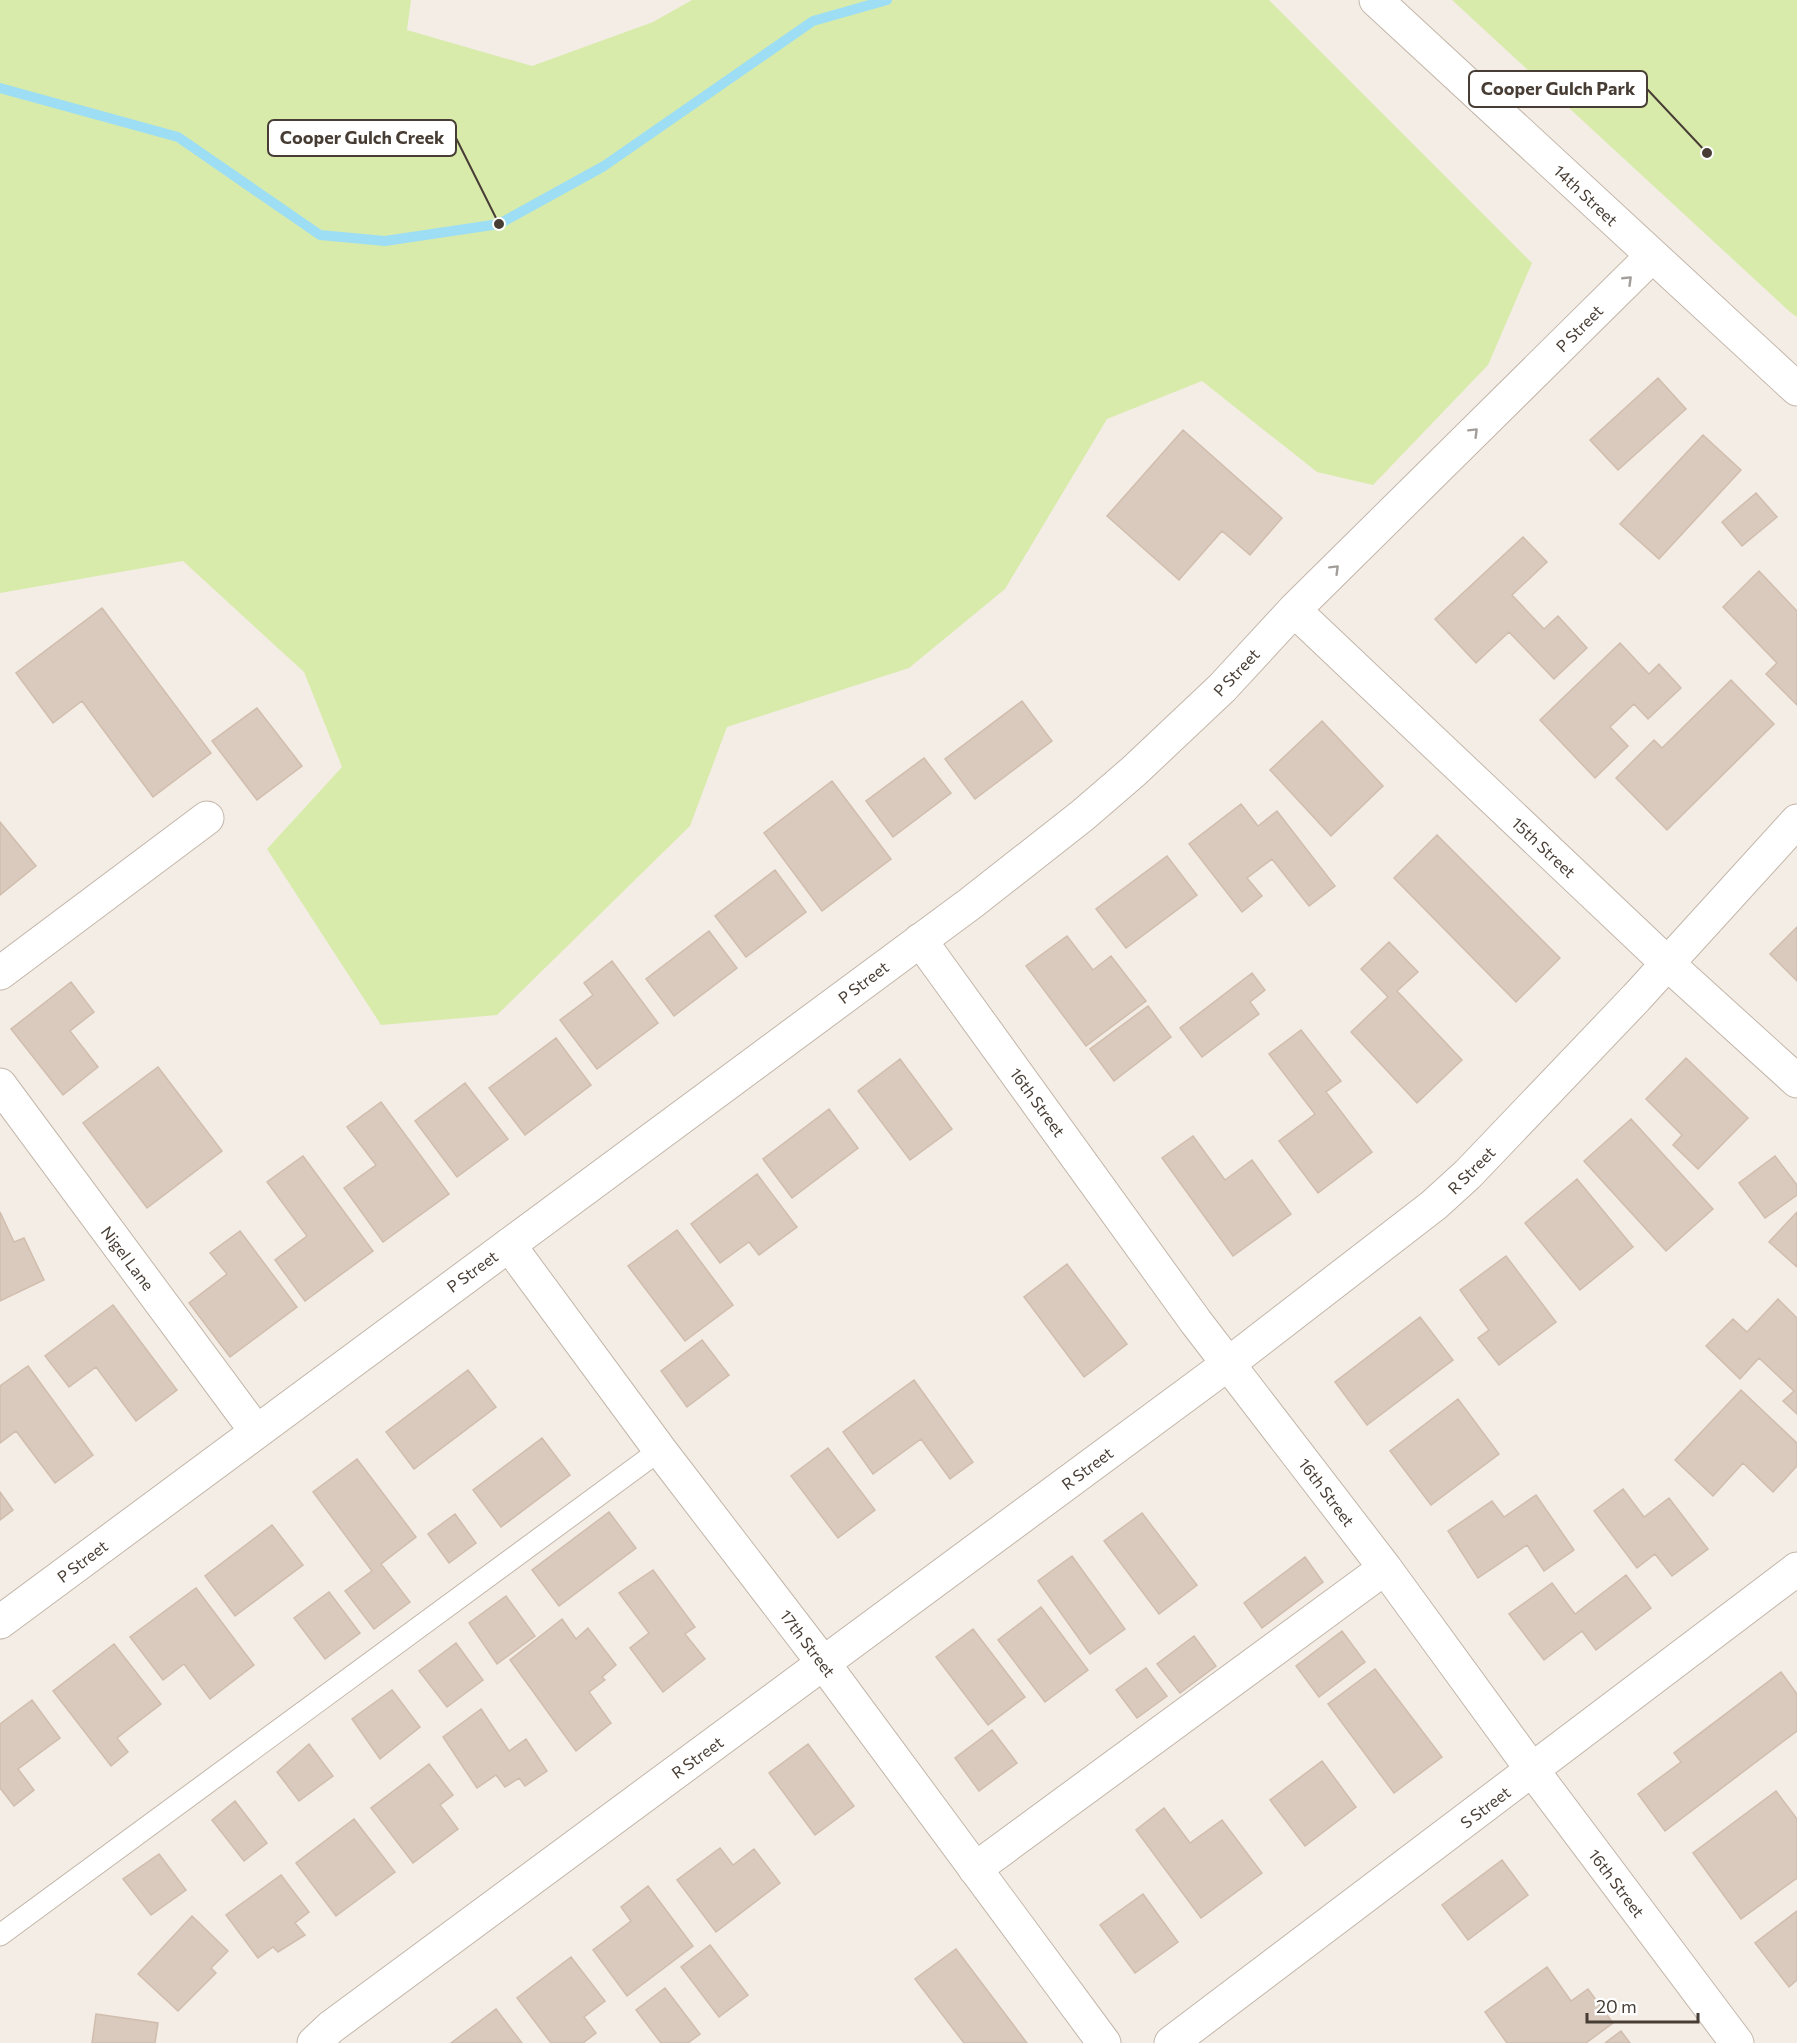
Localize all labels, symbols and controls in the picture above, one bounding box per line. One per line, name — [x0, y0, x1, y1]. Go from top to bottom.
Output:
callout: Cooper Gulch Park — [1469, 71, 1647, 107]
text: Cooper Gulch Park — [1481, 77, 1636, 99]
callout: Cooper Gulch Creek — [268, 120, 456, 156]
text: Cooper Gulch Creek — [280, 126, 445, 148]
street label: 14th Street — [1550, 161, 1622, 230]
one-way arrow — [1621, 277, 1632, 288]
street label: P Street — [1552, 300, 1607, 355]
one-way arrow — [1467, 428, 1478, 439]
one-way arrow — [1328, 565, 1339, 576]
street label: P Street — [1209, 644, 1263, 700]
street label: 15th Street — [1508, 813, 1580, 882]
street label: P Street — [834, 957, 892, 1007]
street label: 16th Street — [1007, 1064, 1070, 1141]
street label: R Street — [1443, 1142, 1499, 1198]
street label: Nigel Lane — [98, 1222, 158, 1294]
street label: P Street — [443, 1246, 502, 1296]
street label: R Street — [1058, 1442, 1117, 1493]
street label: 16th Street — [1295, 1454, 1359, 1530]
street label: P Street — [53, 1536, 111, 1586]
street label: 17th Street — [777, 1606, 840, 1681]
street label: R Street — [668, 1732, 727, 1782]
street label: S Street — [1456, 1782, 1514, 1832]
street label: 16th Street — [1585, 1845, 1649, 1921]
scale bar — [1587, 1986, 1698, 2024]
text: 20 m — [1596, 1995, 1637, 2017]

